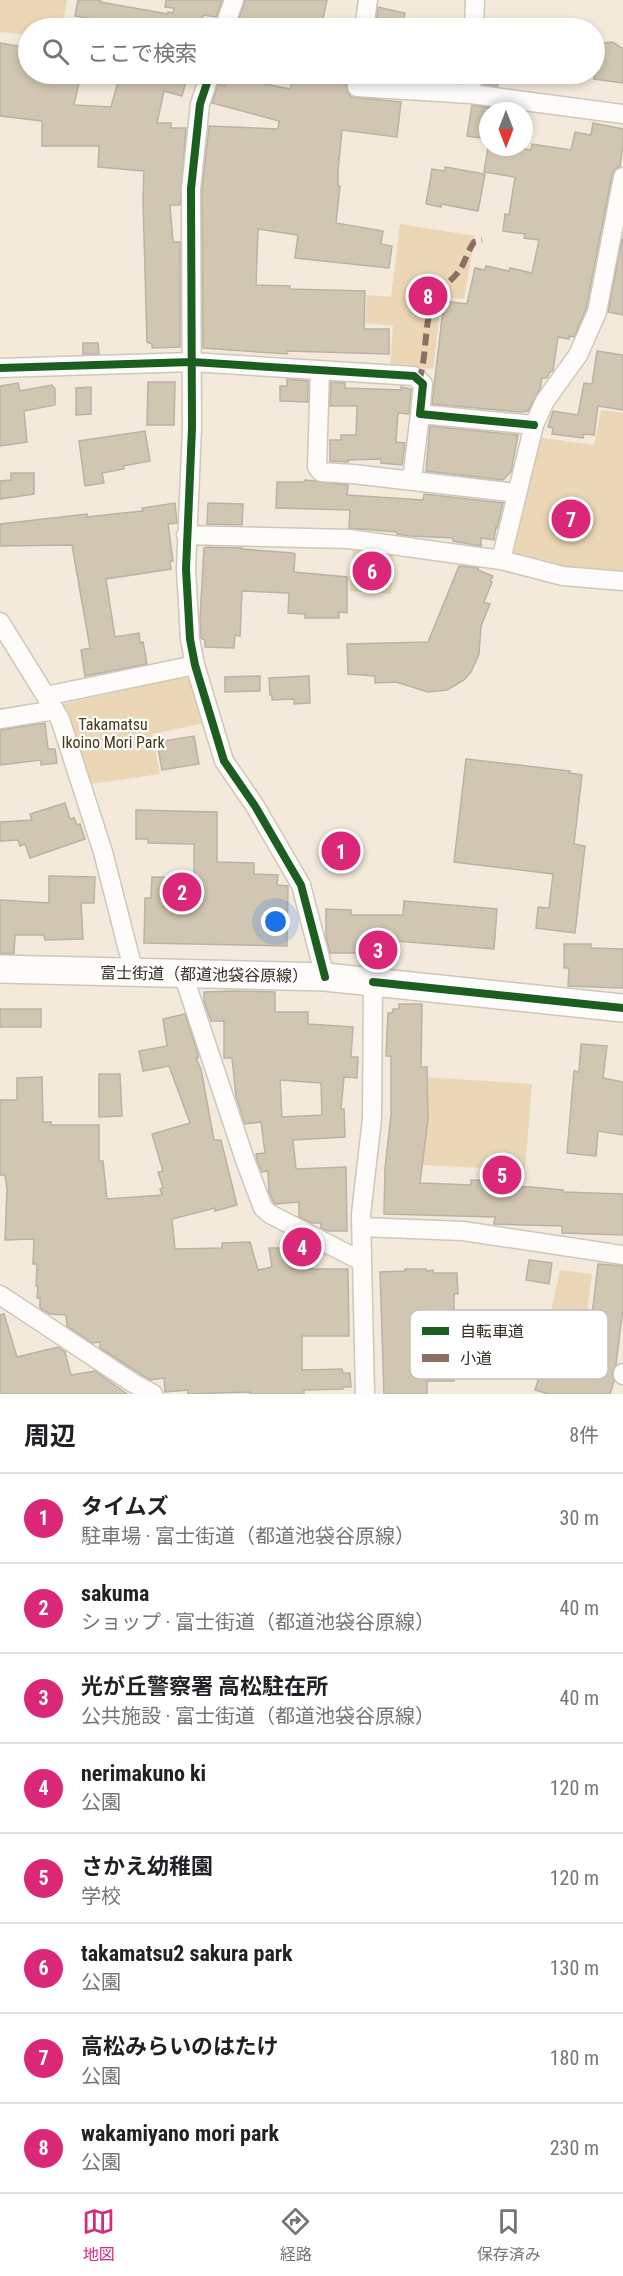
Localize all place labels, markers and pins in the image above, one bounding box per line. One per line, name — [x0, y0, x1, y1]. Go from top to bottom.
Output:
pin: 8 — [408, 274, 448, 318]
pin: 7 — [552, 496, 590, 542]
pin: 6 — [352, 548, 392, 594]
pin: 1 — [322, 828, 360, 874]
pin: 2 — [162, 870, 201, 914]
pin: 3 — [358, 928, 398, 972]
pin: 5 — [482, 1152, 522, 1198]
pin: 4 — [282, 1224, 322, 1270]

